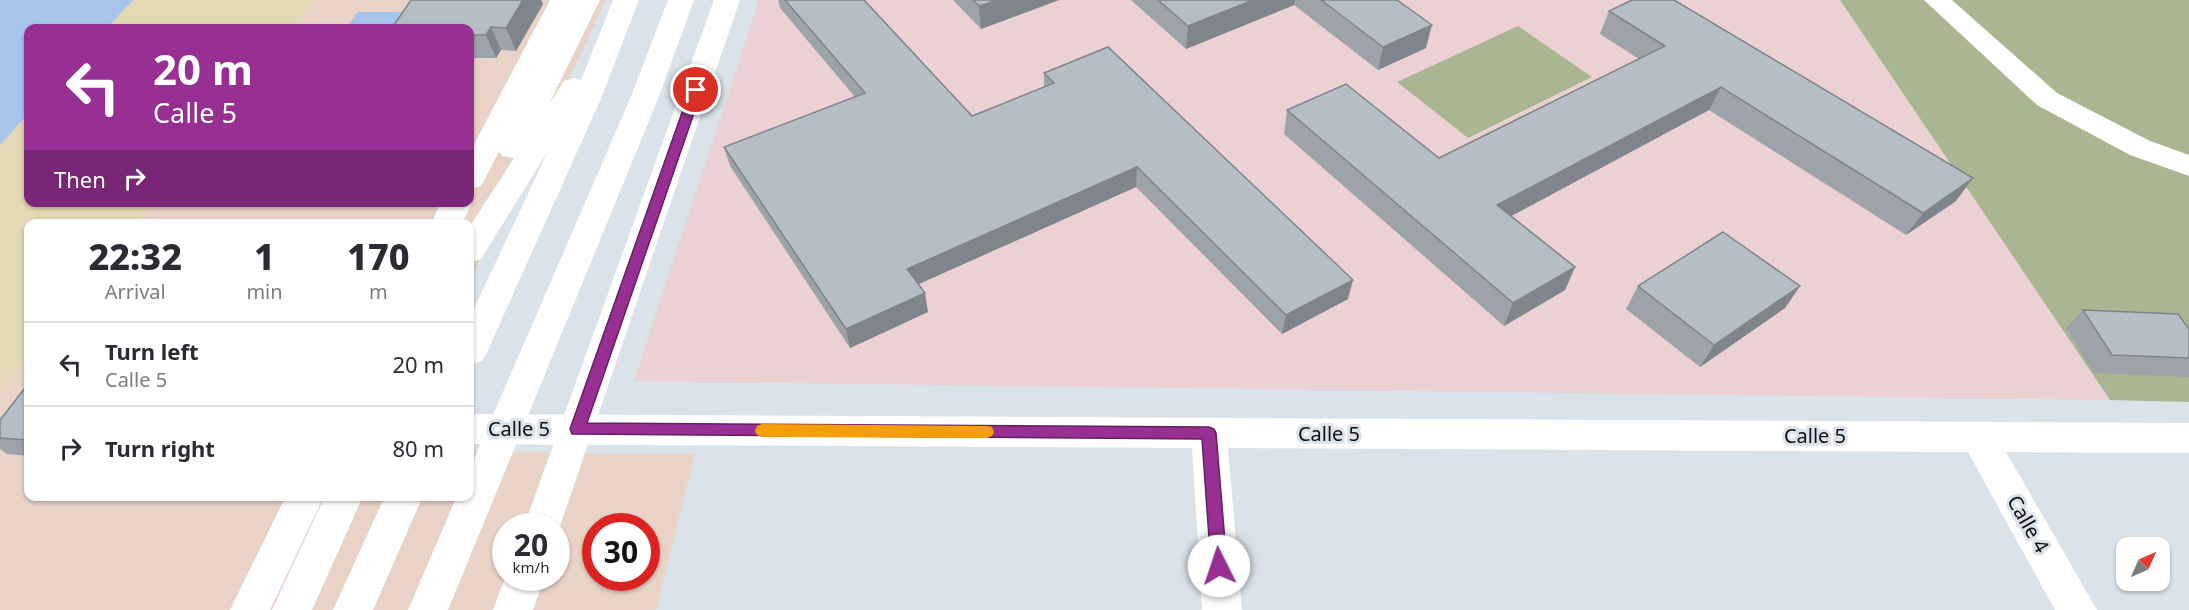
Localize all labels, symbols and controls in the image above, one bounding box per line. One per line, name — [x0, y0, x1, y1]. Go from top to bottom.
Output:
text: 20 m — [153, 40, 253, 97]
icon: left — [54, 48, 132, 126]
pin — [670, 64, 721, 115]
icon: arrive — [679, 73, 712, 106]
text: Calle 5 — [153, 94, 237, 131]
icon: right — [118, 162, 151, 195]
text: Then — [54, 164, 106, 194]
text: 22:32 — [88, 232, 182, 281]
text: 1 — [254, 232, 275, 281]
text: 170 — [347, 232, 410, 281]
text: Arrival — [105, 278, 166, 305]
text: min — [246, 278, 283, 305]
text: m — [369, 278, 388, 305]
text: Turn left — [105, 336, 199, 366]
icon: left — [54, 348, 87, 381]
text: 20 m — [393, 349, 444, 379]
text: Calle 5 — [105, 366, 167, 393]
street label: Calle 5 — [488, 415, 550, 442]
street label: Calle 5 — [1298, 420, 1360, 447]
street label: Calle 5 — [1784, 422, 1846, 449]
icon: right — [54, 432, 87, 465]
text: Turn right — [105, 433, 215, 463]
text: 80 m — [393, 433, 444, 463]
street label: Calle 4 — [2001, 490, 2056, 558]
speed limit sign: 30 — [582, 513, 660, 591]
text: 20 — [514, 524, 548, 565]
position arrow — [1187, 534, 1251, 598]
north arrow — [2116, 537, 2170, 591]
map controls — [2116, 537, 2170, 591]
text: km/h — [513, 557, 549, 577]

